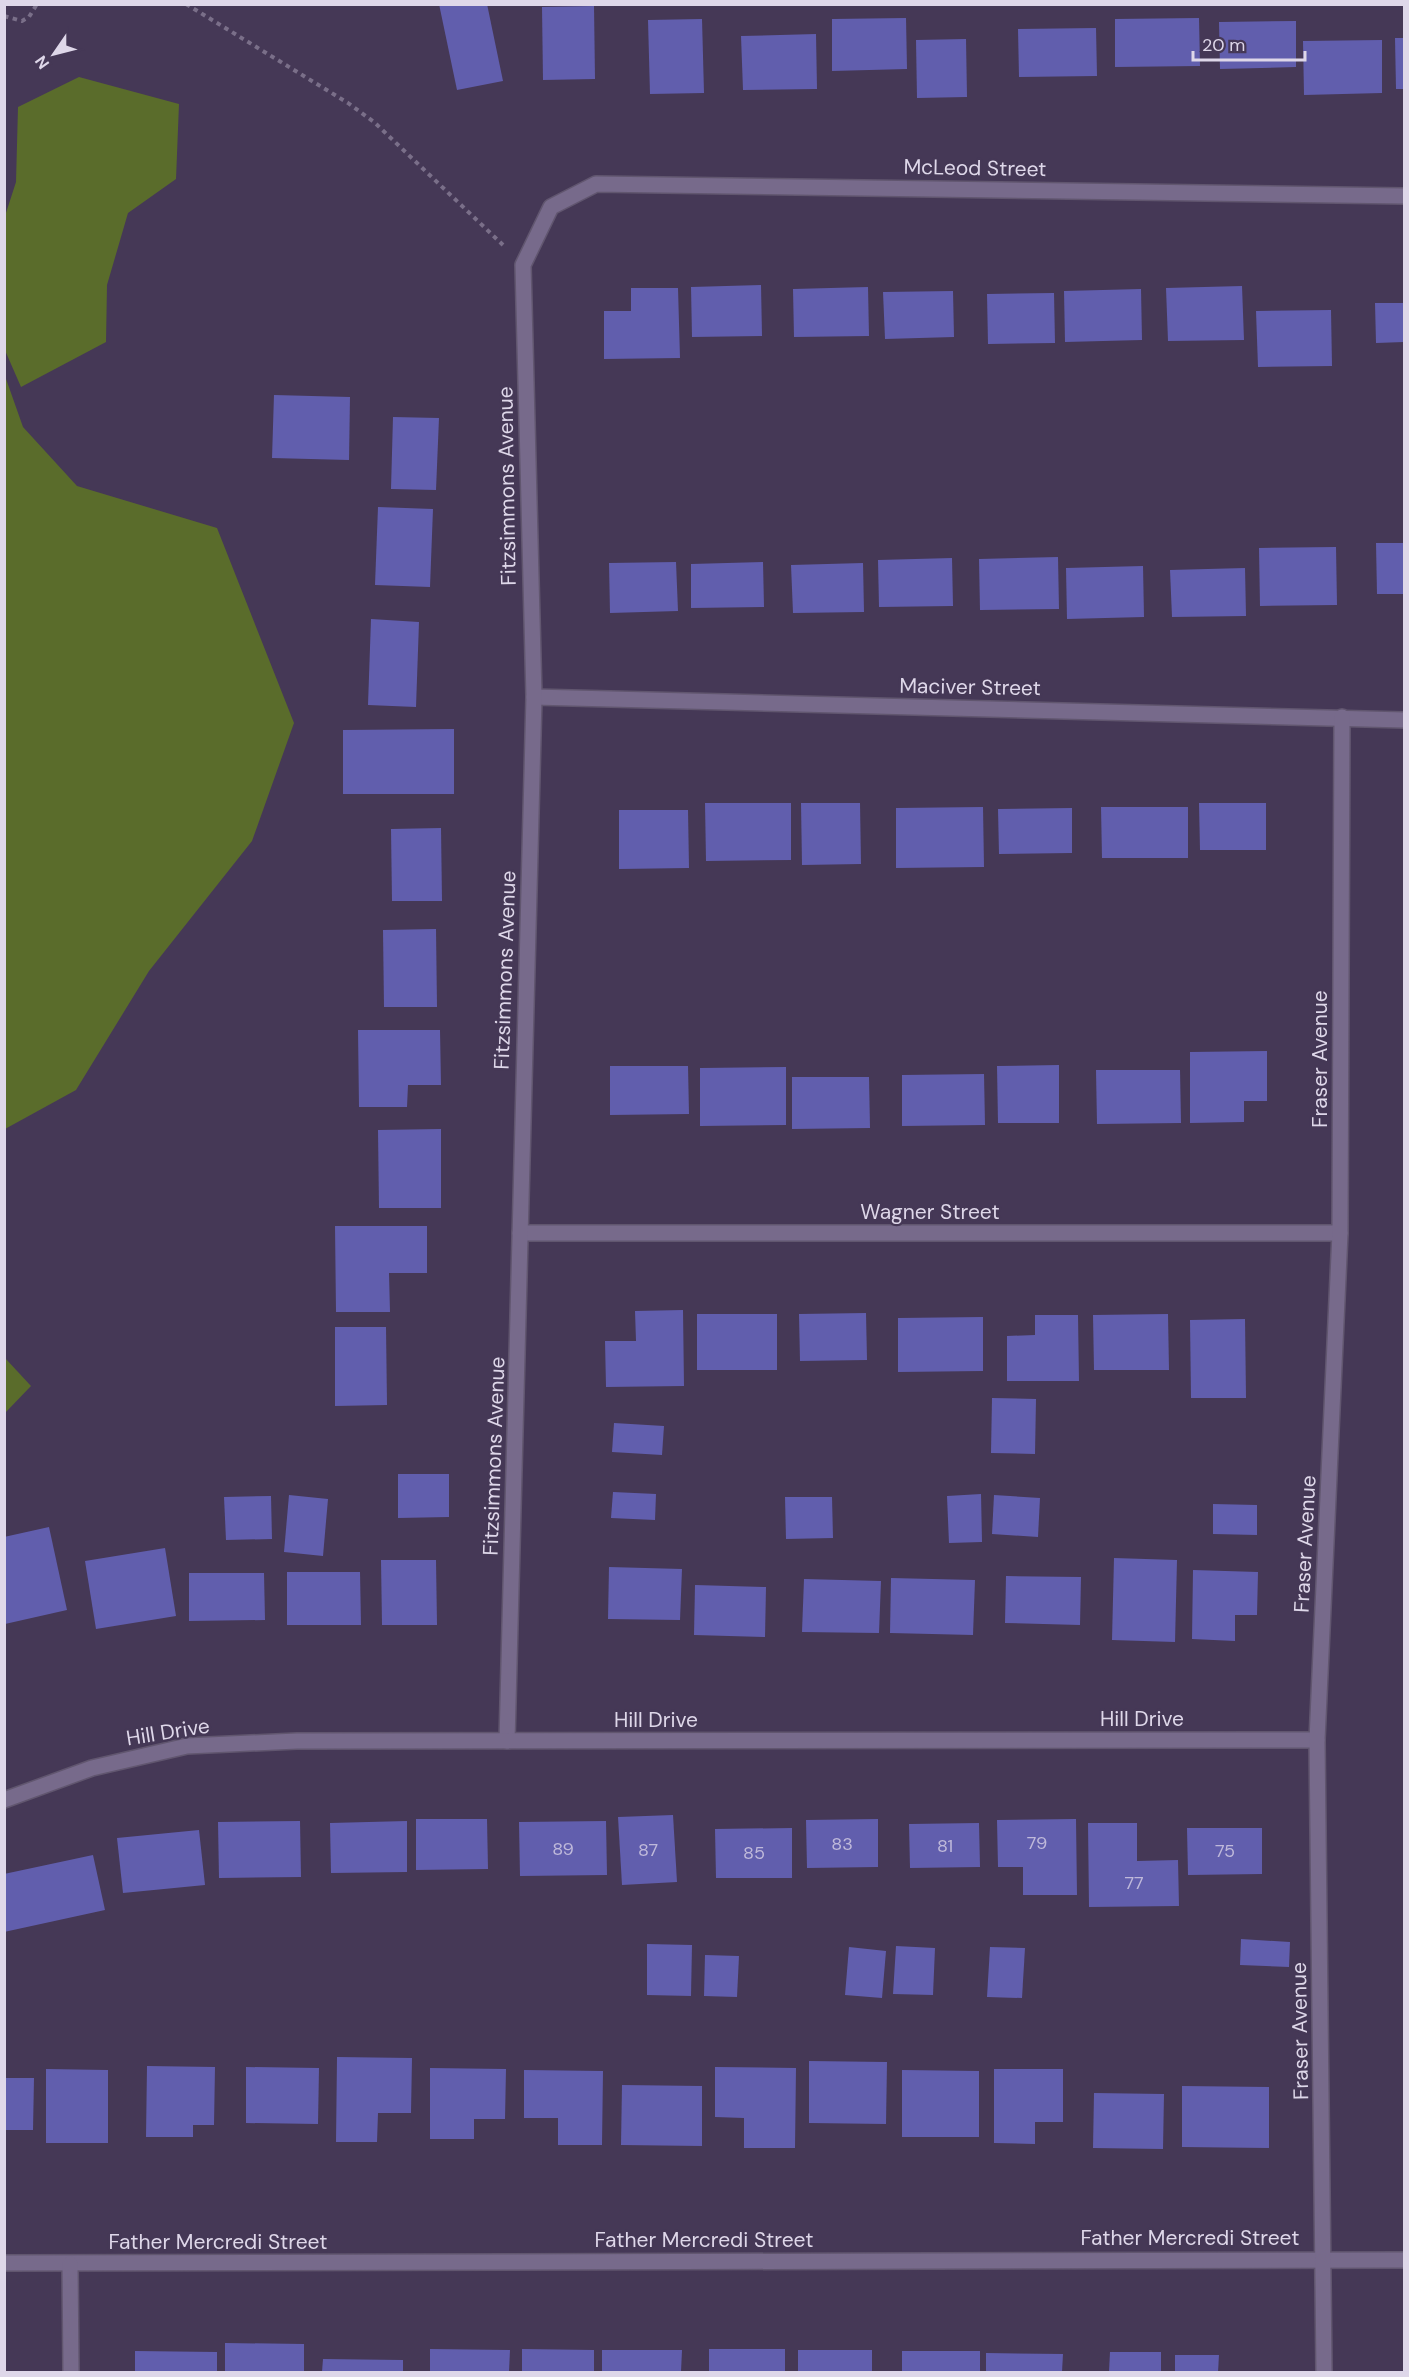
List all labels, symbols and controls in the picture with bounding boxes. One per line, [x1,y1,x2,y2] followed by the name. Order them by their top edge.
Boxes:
[24,24,84,84] north arrow
[1193,24,1306,62] scale bar
[1202,33,1245,57] text: 20 m
[30,52,54,73] text: N
[903,153,1047,183] street label: McLeod Street
[491,386,523,586] street label: Fitzsimmons Avenue
[899,672,1041,702] street label: Maciver Street
[488,870,522,1070] street label: Fitzsimmons Avenue
[1306,990,1334,1128] street label: Fraser Avenue
[860,1198,1000,1226] street label: Wagner Street
[477,1356,511,1556] street label: Fitzsimmons Avenue
[1287,1474,1323,1613] street label: Fraser Avenue
[1100,1705,1184,1733] street label: Hill Drive
[614,1706,698,1734] street label: Hill Drive
[124,1712,212,1752] street label: Hill Drive
[1027,1831,1047,1855] house number: 79
[831,1832,853,1856] house number: 83
[937,1834,953,1858] house number: 81
[552,1837,574,1861] house number: 89
[638,1838,658,1862] house number: 87
[1215,1839,1235,1863] house number: 75
[743,1841,765,1865] house number: 85
[1124,1871,1144,1895] house number: 77
[1285,1962,1315,2100] street label: Fraser Avenue
[1081,2224,1299,2252] street label: Father Mercredi Street
[595,2226,813,2254] street label: Father Mercredi Street
[109,2228,327,2256] street label: Father Mercredi Street

